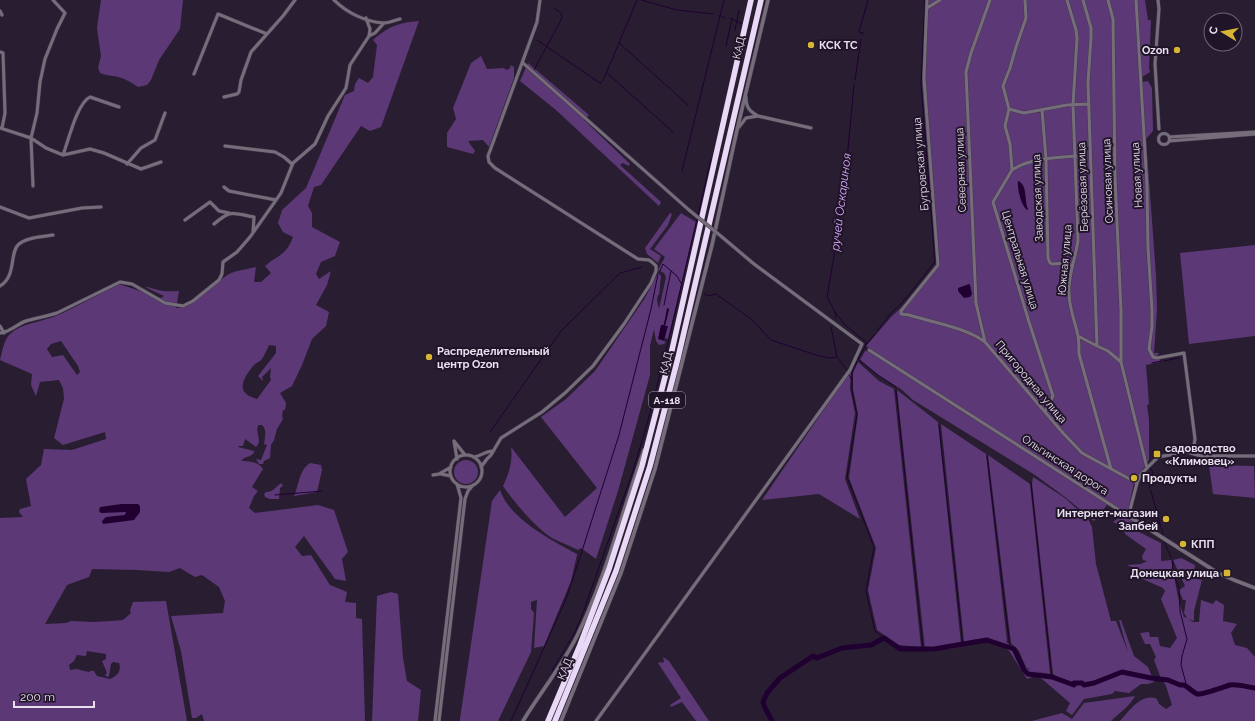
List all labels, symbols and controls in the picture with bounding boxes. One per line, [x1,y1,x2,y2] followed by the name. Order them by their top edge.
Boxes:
[1203,12,1243,52] north arrow
[1207,25,1221,35] text: С
[730,36,748,60] street label: КАД
[819,39,858,52] place label: КСК ТС
[806,40,816,50] marker: КСК ТС
[1142,44,1169,57] place label: Ozon
[1172,45,1182,55] marker: Ozon
[910,117,932,211] street label: Бугровская улица
[953,127,969,213] street label: Северная улица
[1100,138,1116,224] street label: Осиновая улица
[1075,142,1091,232] street label: Берёзовая улица
[1129,142,1145,208] street label: Новая улица
[828,152,854,253] water label: ручей Оскариноя
[1030,154,1046,242] street label: Заводская улица
[999,209,1041,311] street label: Центральная улица
[1055,224,1075,296] street label: Южная улица
[993,338,1069,426] street label: Пригородная улица
[437,345,550,371] place label: Распределительный центр Ozon
[657,350,675,376] street label: КАД
[424,352,434,362] marker: Распределительный центр Ozon
[649,392,685,408] road number: А-118
[1019,432,1111,498] street label: Ольгинская дорога
[1165,442,1236,468] place label: садоводство «Климовец»
[1152,449,1162,459] marker: садоводство «Климовец»
[1142,472,1197,485] place label: Продукты
[1129,473,1139,483] marker: Продукты
[1057,507,1158,533] place label: Интернет-магазин Запбей
[1161,514,1171,524] marker: Интернет-магазин Запбей
[1191,538,1215,551] place label: КПП
[1178,539,1188,549] marker: КПП
[1130,567,1219,580] place label: Донецкая улица
[1222,568,1232,578] marker: Донецкая улица
[555,656,575,682] street label: КАД
[14,683,94,709] scale bar
[20,690,55,704] text: 200 m

